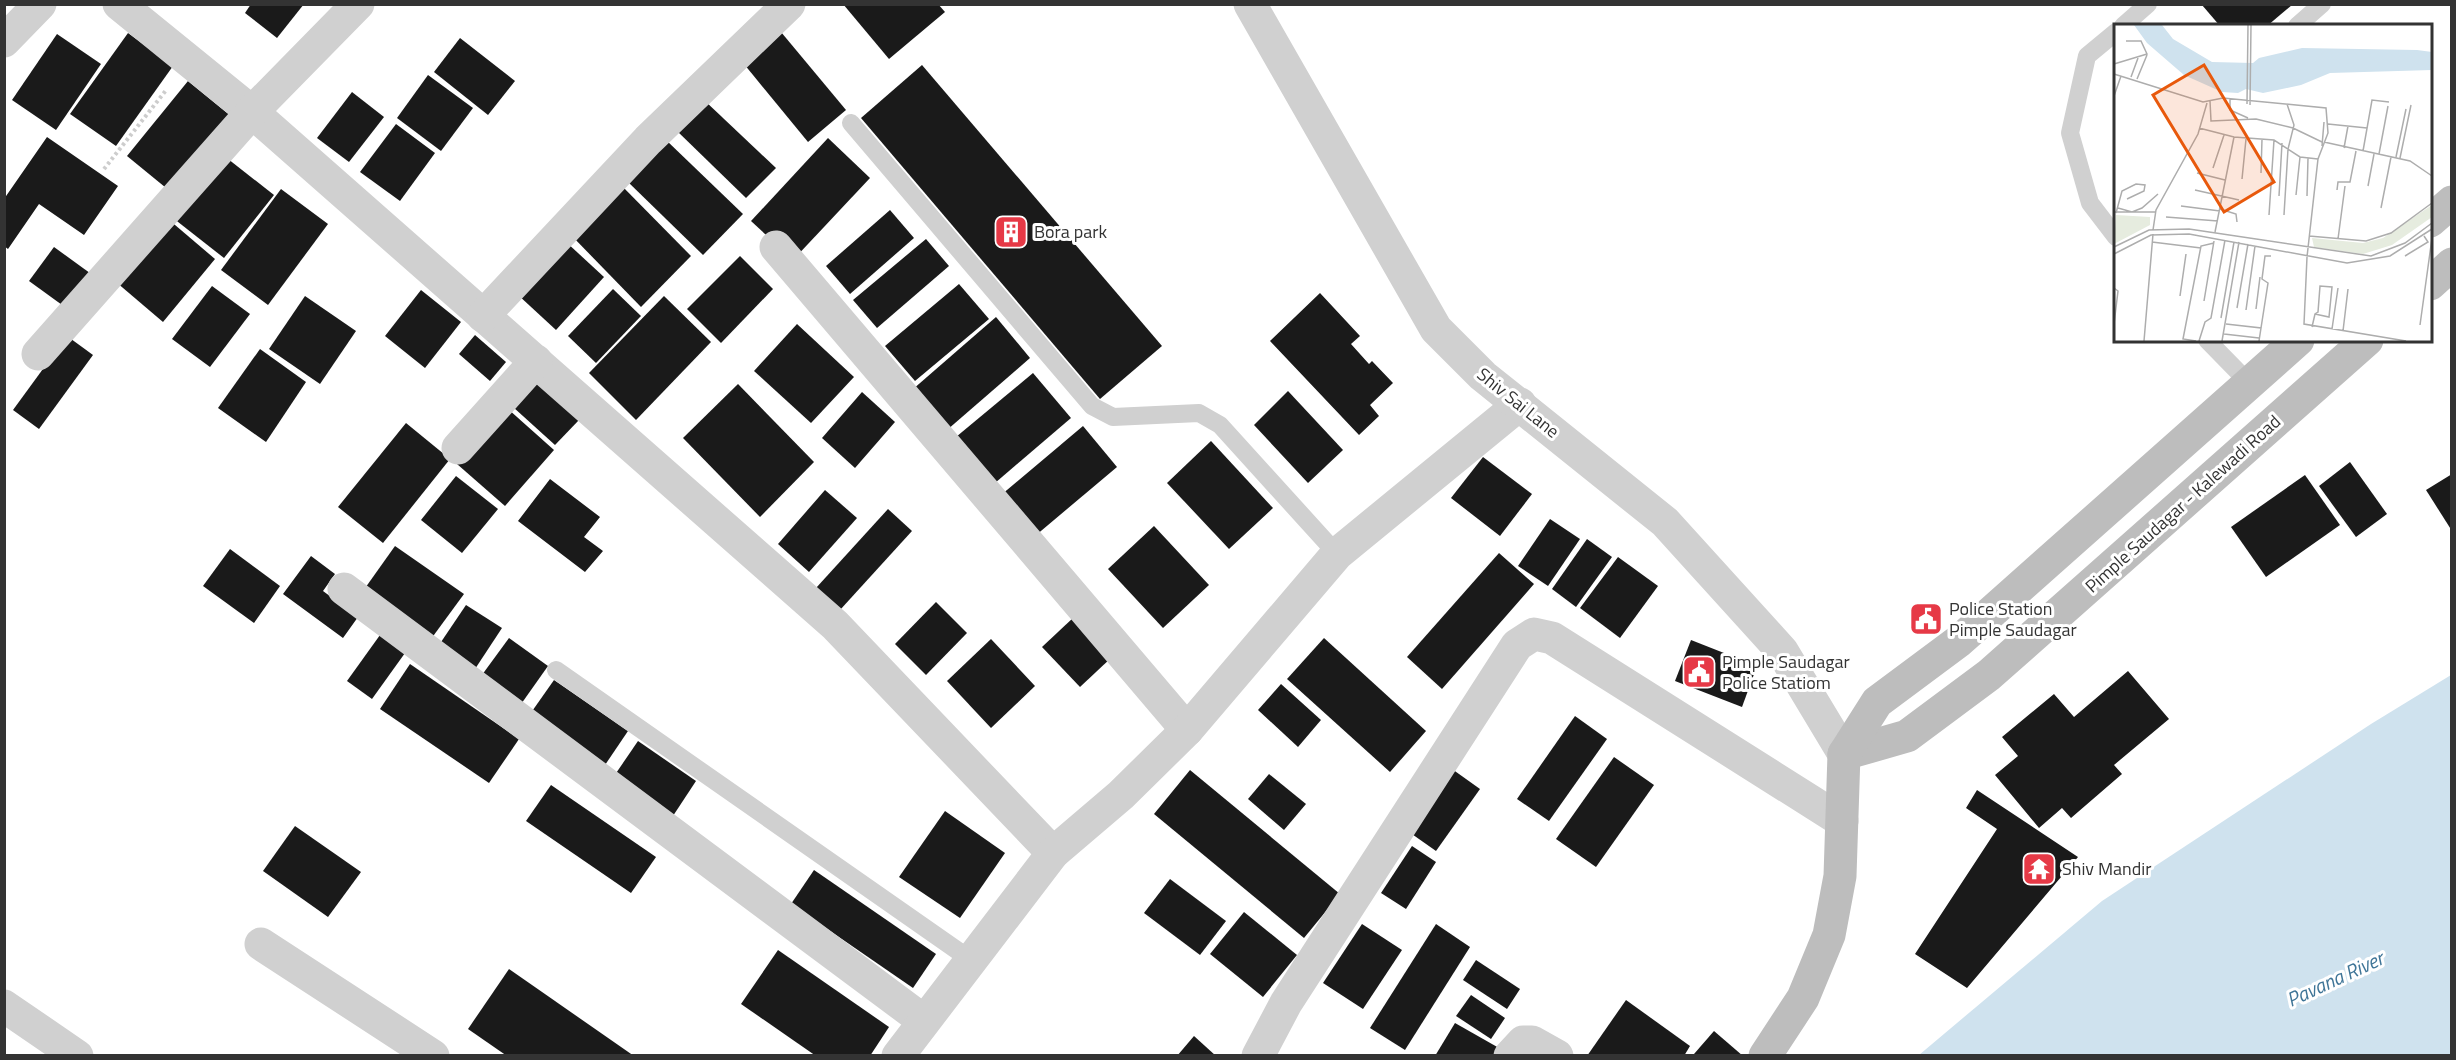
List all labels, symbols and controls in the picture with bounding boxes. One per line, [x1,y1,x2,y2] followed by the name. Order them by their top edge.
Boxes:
[2114,24,2432,342] inset map
[993,214,1029,250] building icon: Bora park
[1034,218,1108,245] place label: Bora park
[1471,361,1565,444] street label: Shiv Sai Lane
[2079,408,2286,599] street label: Pimple Saudagar - Kalewadi Road
[1949,595,2077,643] place label: Police Station Pimple Saudagar
[1908,601,1944,637] public building icon: Police Station Pimple Saudagar
[1722,648,1850,696] place label: Pimple Saudagar Police Statiom
[1681,654,1717,690] public building icon: Pimple Saudagar Police Statiom
[2021,851,2057,887] temple icon: Shiv Mandir
[2062,855,2151,882] place label: Shiv Mandir
[2281,941,2391,1015] water label: Pavana River

